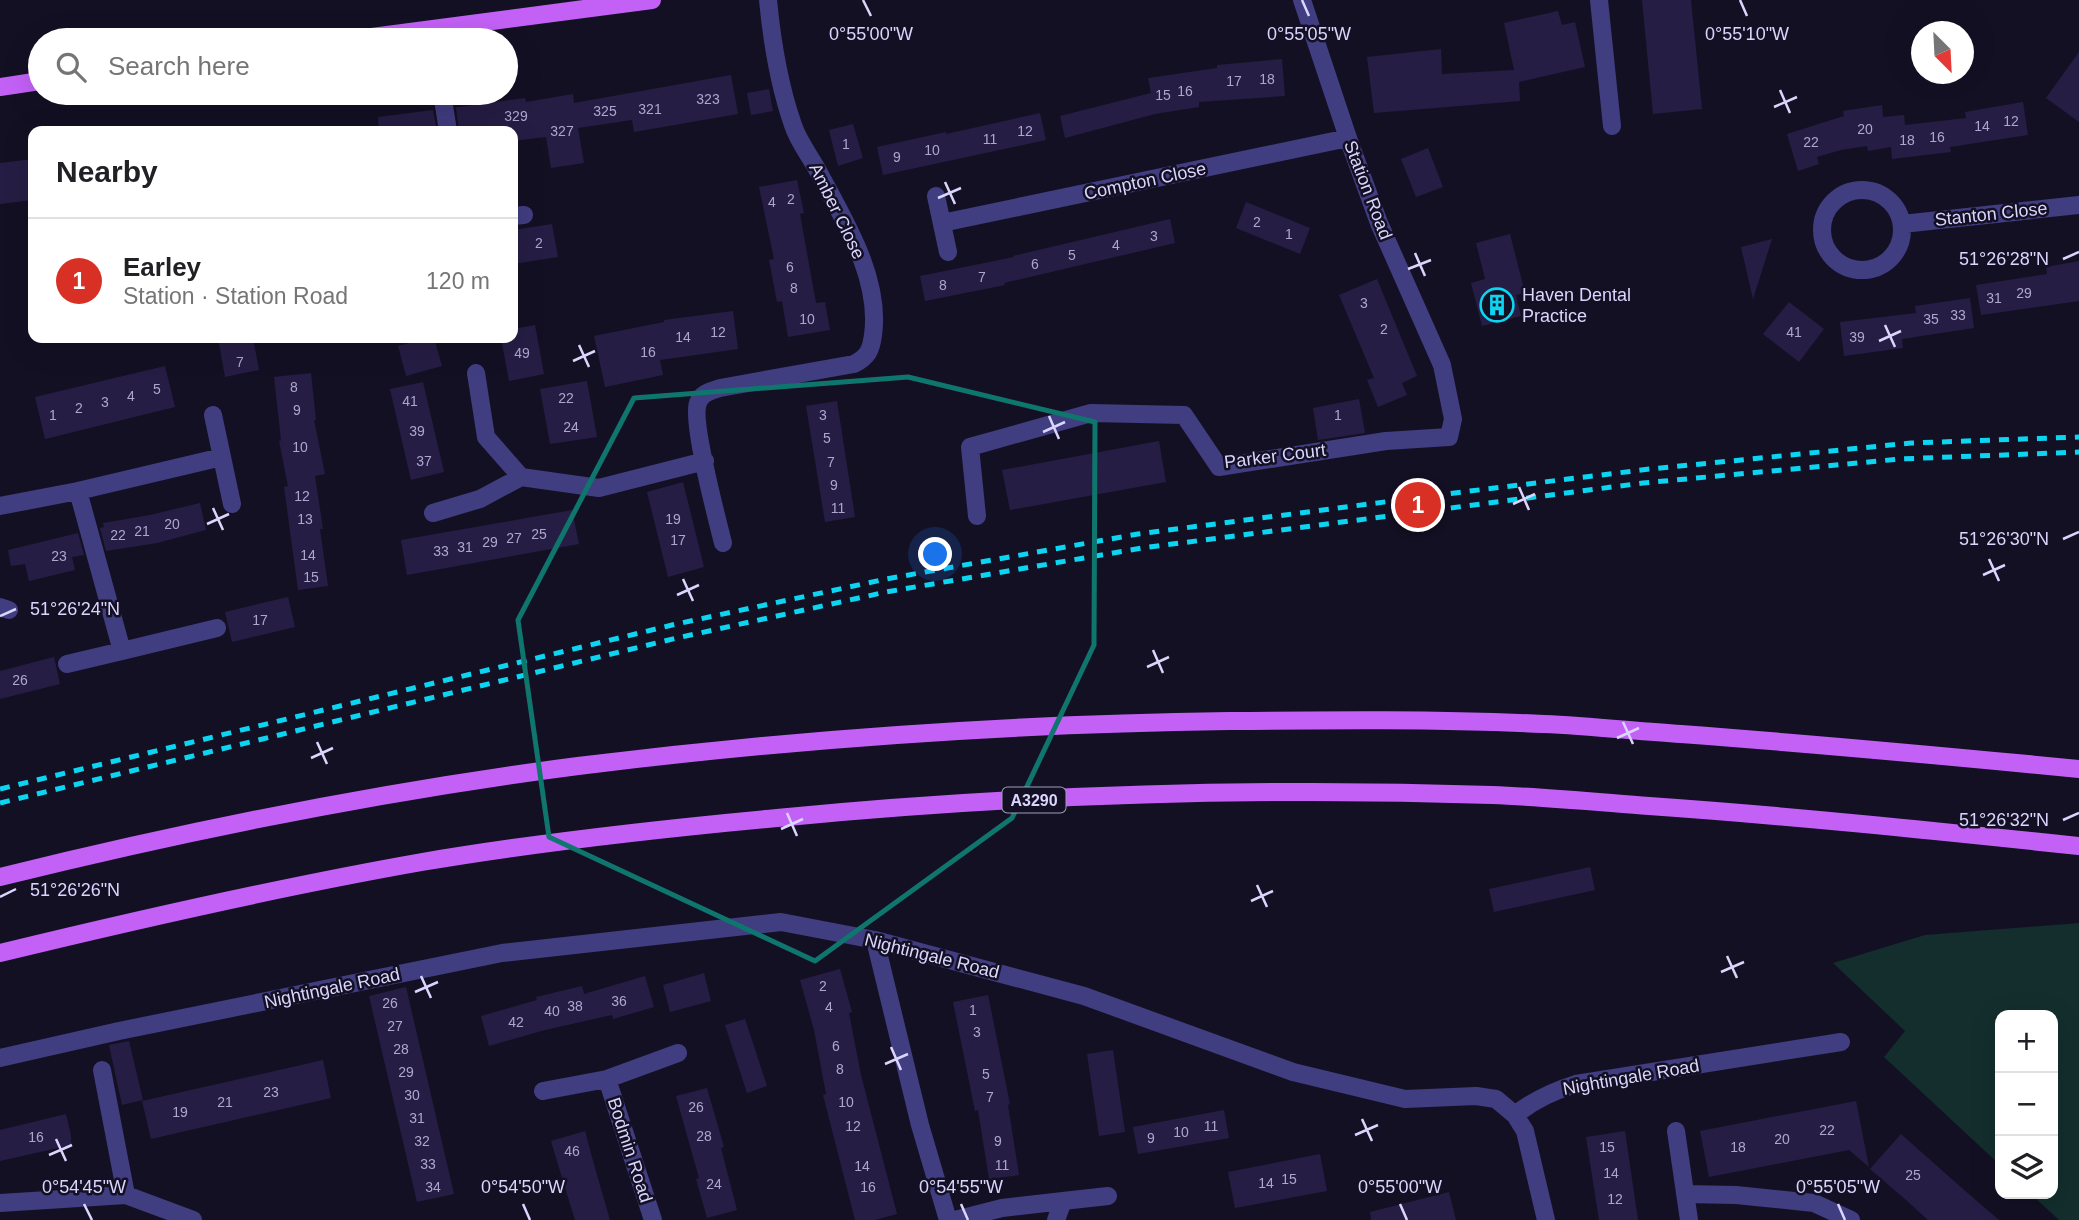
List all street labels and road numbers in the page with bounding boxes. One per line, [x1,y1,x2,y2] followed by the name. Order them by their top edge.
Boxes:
[1340,138,1396,242] street label: Station Road
[1082,158,1208,204] street label: Compton Close
[805,160,869,262] street label: Amber Close
[1934,198,2048,230] street label: Stanton Close
[1223,440,1327,472] street label: Parker Court
[1002,788,1066,813] road number: A3290
[863,930,1001,982] street label: Nightingale Road
[262,964,402,1012] street label: Nightingale Road
[1561,1055,1701,1099] street label: Nightingale Road
[604,1095,656,1205] street label: Bodmin Road

